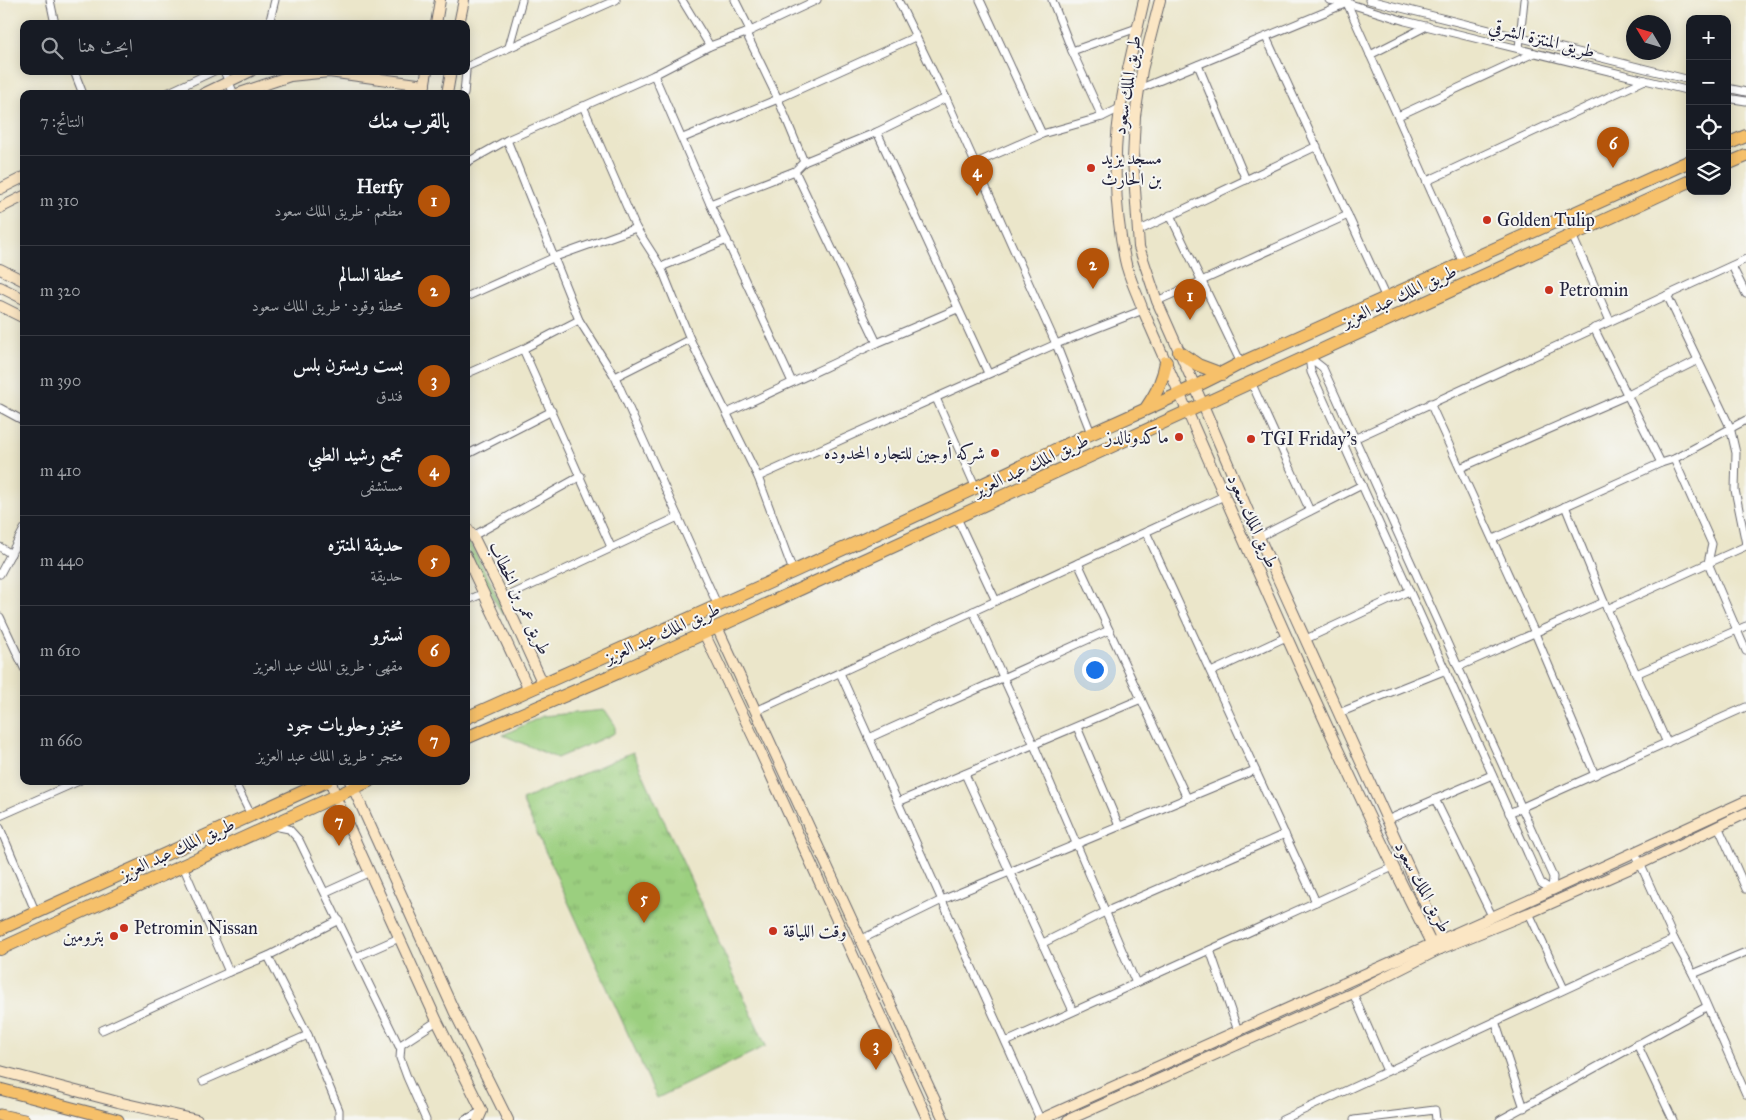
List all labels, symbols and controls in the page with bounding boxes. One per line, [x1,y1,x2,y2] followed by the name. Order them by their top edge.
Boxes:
[1486,15,1597,67] street label: طريق المنتزة الشرقي
[1626,15,1671,60] north arrow
[1686,15,1731,195] map controls
[1686,15,1731,60] button: +
[20,20,470,75] search box
[38,34,66,62] icon: search
[78,34,133,57] text: ابحث هنا
[1108,34,1147,136] street label: طريق الملك سعود
[1686,60,1731,105] button: −
[1686,105,1731,150] button: locate
[368,108,450,134] text: بالقرب منك
[40,112,84,131] text: النتائج: 7
[1597,127,1629,168] pin: 6
[1101,147,1162,190] place label: مسجد يزيد بن الحارث
[1686,150,1731,195] button: layers
[961,155,993,196] pin: 4
[1085,162,1097,174] marker: مسجد يزيد بن الحارث
[356,175,403,198] text: Herfy
[40,191,79,210] text: 310 m
[431,191,437,210] text: 1
[274,201,403,220] text: مطعم · طريق الملك سعود
[1497,209,1595,231] place label: Golden Tulip
[1481,214,1493,226] marker: Golden Tulip
[1077,248,1109,289] pin: 2
[1336,260,1460,334] street label: طريق الملك عبد العزيز
[339,263,403,286] text: محطة السالم
[1174,279,1206,320] pin: 1
[1559,279,1629,301] place label: Petromin
[40,281,81,300] text: 320 m
[430,281,438,300] text: 2
[1543,284,1555,296] marker: Petromin
[252,296,403,315] text: محطة وقود · طريق الملك سعود
[293,353,403,376] text: بست ويسترن بلس
[40,371,81,390] text: 390 m
[431,371,437,390] text: 3
[376,386,403,405] text: فندق
[1103,426,1169,448] place label: ماكدونالدز
[1261,428,1357,450] place label: TGI Friday's
[968,429,1092,503] street label: طريق الملك عبد العزيز
[1173,431,1185,443] marker: ماكدونالدز
[1245,433,1257,445] marker: TGI Friday's
[824,440,985,465] place label: شركه أوجين للتجاره المحدوده
[308,443,403,466] text: مجمع رشيد الطبي
[989,447,1001,459] marker: شركه أوجين للتجاره المحدوده
[40,461,81,480] text: 410 m
[430,461,438,480] text: 4
[1222,471,1283,572] street label: طريق الملك سعود
[360,476,403,495] text: مستشفى
[328,533,403,556] text: حديقة المنتزه
[483,538,556,659] street label: طريق عمر بن الخطاب
[40,551,84,570] text: 440 m
[430,551,438,570] text: 5
[371,566,403,585] text: حديقة
[599,598,724,670] street label: طريق الملك عبد العزيز
[371,623,403,646] text: نسترو
[40,641,81,660] text: 610 m
[430,641,438,660] text: 6
[254,656,403,675] text: مقهى · طريق الملك عبد العزيز
[1082,657,1108,683] your location
[286,713,403,736] text: مخبز وحلويات جود
[40,731,83,750] text: 660 m
[430,731,438,750] text: 7
[257,746,403,765] text: متجر · طريق الملك عبد العزيز
[323,805,355,846] pin: 7
[114,813,238,887] street label: طريق الملك عبد العزيز
[1389,838,1456,937] street label: طريق الملك سعود
[628,882,660,923] pin: 5
[134,917,258,939] place label: Petromin Nissan
[783,920,847,942] place label: وقت اللياقة
[118,922,130,934] marker: Petromin Nissan
[63,925,104,947] place label: بترومين
[767,925,779,937] marker: وقت اللياقة
[108,930,120,942] marker: بترومين
[860,1029,892,1070] pin: 3

